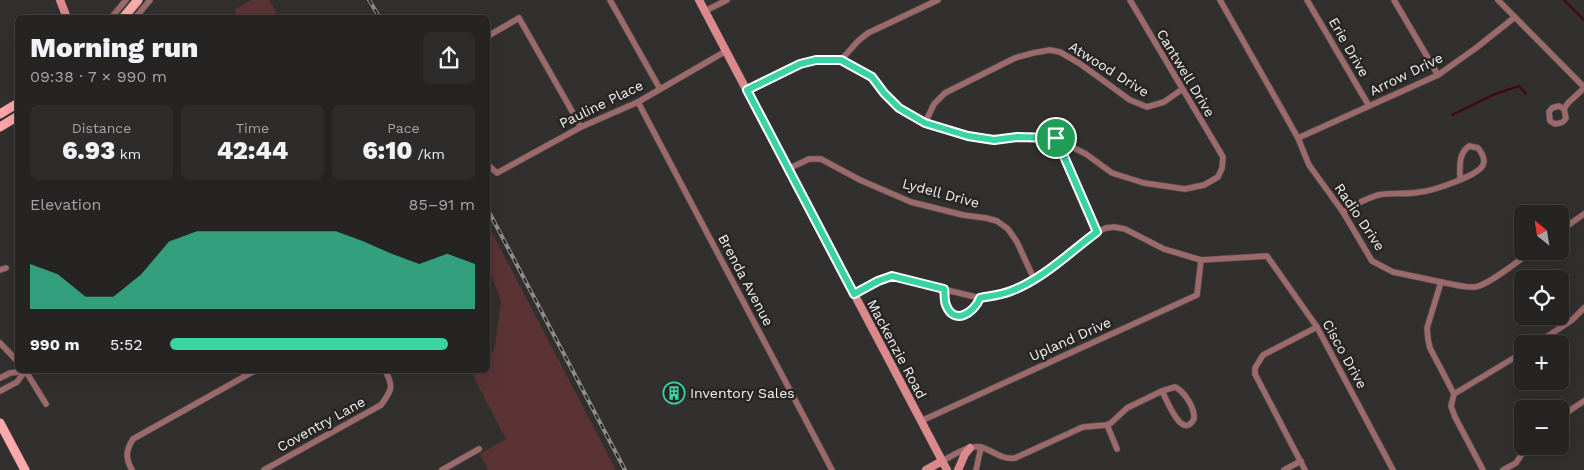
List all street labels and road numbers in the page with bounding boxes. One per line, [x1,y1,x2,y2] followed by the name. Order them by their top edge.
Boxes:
[1326,14,1372,80] street label: Erie Drive
[1154,26,1218,120] street label: Cantwell Drive
[1066,38,1152,100] street label: Atwood Drive
[1367,49,1445,99] street label: Arrow Drive
[556,77,646,131] street label: Pauline Place
[901,175,981,211] street label: Lydell Drive
[1332,180,1388,254] street label: Radio Drive
[715,231,777,329] street label: Brenda Avenue
[864,297,930,401] street label: Mackenzie Road
[1027,314,1113,364] street label: Upland Drive
[1319,317,1371,391] street label: Cisco Drive
[274,393,368,455] street label: Coventry Lane

